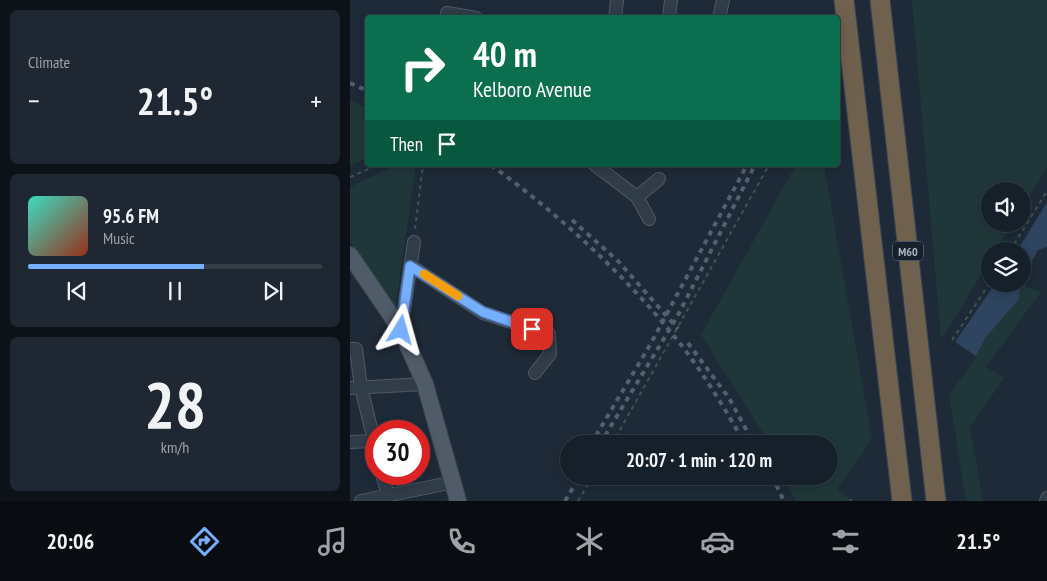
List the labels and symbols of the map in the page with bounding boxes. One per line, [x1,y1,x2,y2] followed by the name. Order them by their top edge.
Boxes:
[893,242,923,260] road number: M60
[374,303,426,355] position arrow
[511,308,553,350] pin
[365,420,430,485] speed limit sign: 30

